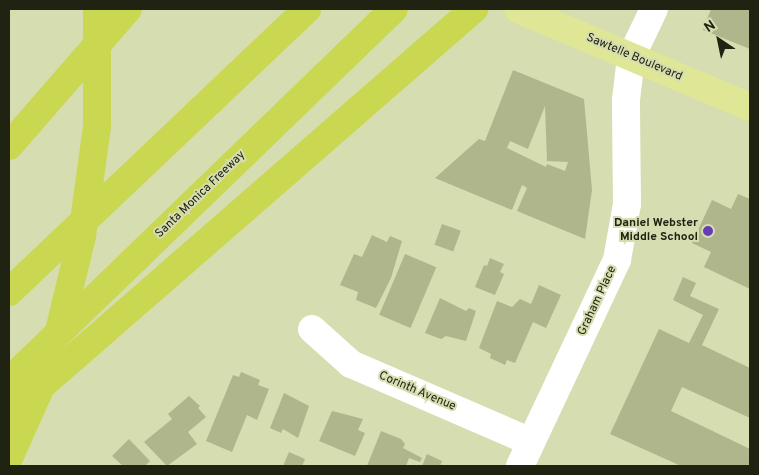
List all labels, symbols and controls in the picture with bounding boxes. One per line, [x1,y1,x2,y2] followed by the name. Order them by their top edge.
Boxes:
[694,15,744,65] north arrow
[701,17,719,37] text: N
[584,31,684,85] street label: Sawtelle Boulevard
[153,148,249,242] street label: Santa Monica Freeway
[614,217,698,245] place label: Daniel Webster Middle School
[702,225,714,237] marker: Daniel Webster Middle School
[576,264,620,338] street label: Graham Place
[376,369,458,415] street label: Corinth Avenue

